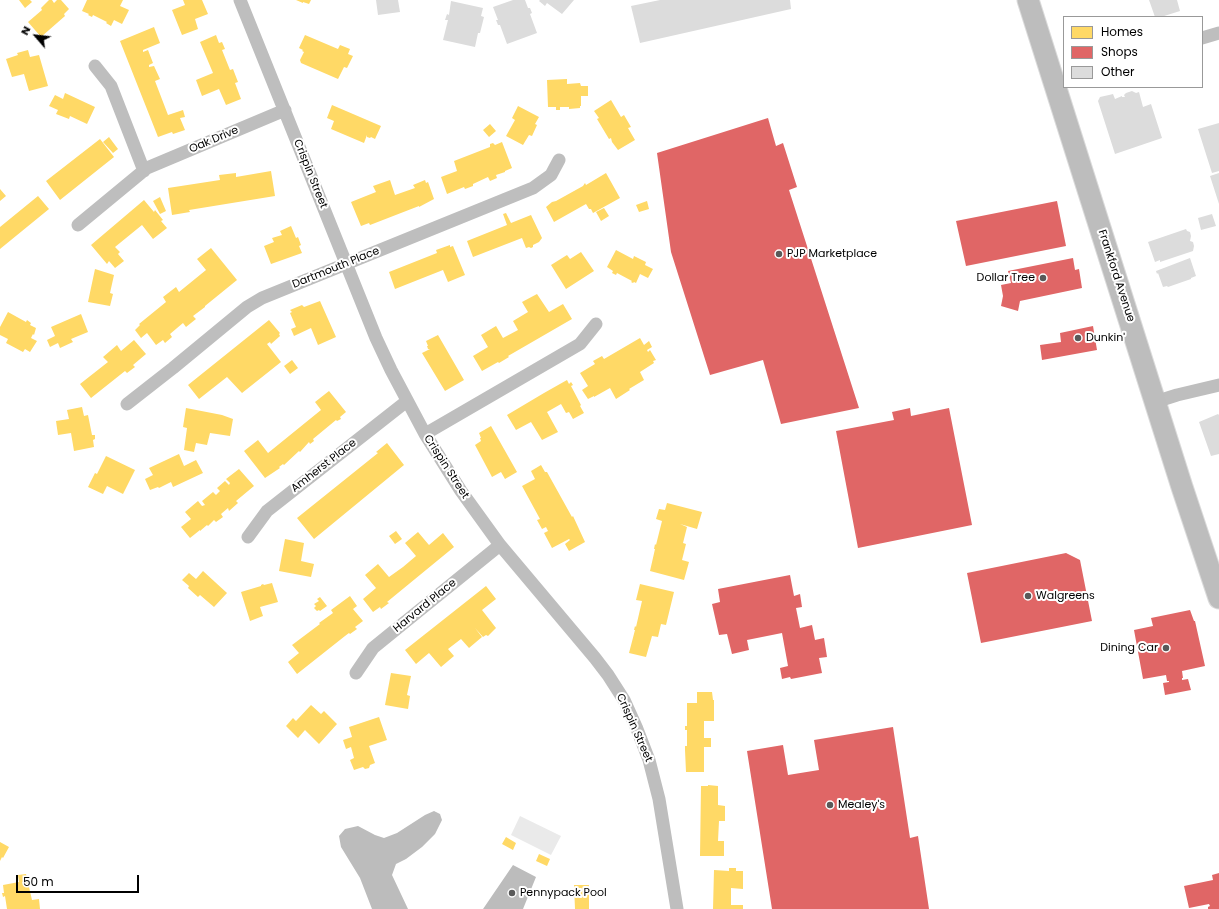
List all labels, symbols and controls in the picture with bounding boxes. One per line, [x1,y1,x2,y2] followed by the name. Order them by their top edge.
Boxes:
[16,16,56,56] north arrow
[1063,16,1203,88] legend
[16,23,34,38] text: N
[1101,23,1143,40] text: Homes
[1101,43,1138,60] text: Shops
[1101,63,1134,80] text: Other
[187,124,241,156] street label: Oak Drive
[290,138,330,210] street label: Crispin Street
[1095,228,1137,324] street label: Frankford Avenue
[291,245,381,291] street label: Dartmouth Place
[787,247,877,261] place label: PJP Marketplace
[774,249,784,259] marker: PJP Marketplace
[977,271,1035,285] place label: Dollar Tree
[1038,273,1048,283] marker: Dollar Tree
[1086,331,1125,345] place label: Dunkin'
[1073,333,1083,343] marker: Dunkin'
[420,433,472,501] street label: Crispin Street
[289,436,359,496] street label: Amherst Place
[391,577,459,635] street label: Harvard Place
[1036,589,1095,603] place label: Walgreens
[1023,591,1033,601] marker: Walgreens
[1100,641,1158,655] place label: Dining Car
[1161,643,1171,653] marker: Dining Car
[613,692,655,764] street label: Crispin Street
[838,798,885,812] place label: Mealey's
[825,800,835,810] marker: Mealey's
[18,867,141,893] scale bar
[23,873,54,890] text: 50 m
[520,886,607,900] place label: Pennypack Pool
[507,888,517,898] marker: Pennypack Pool

